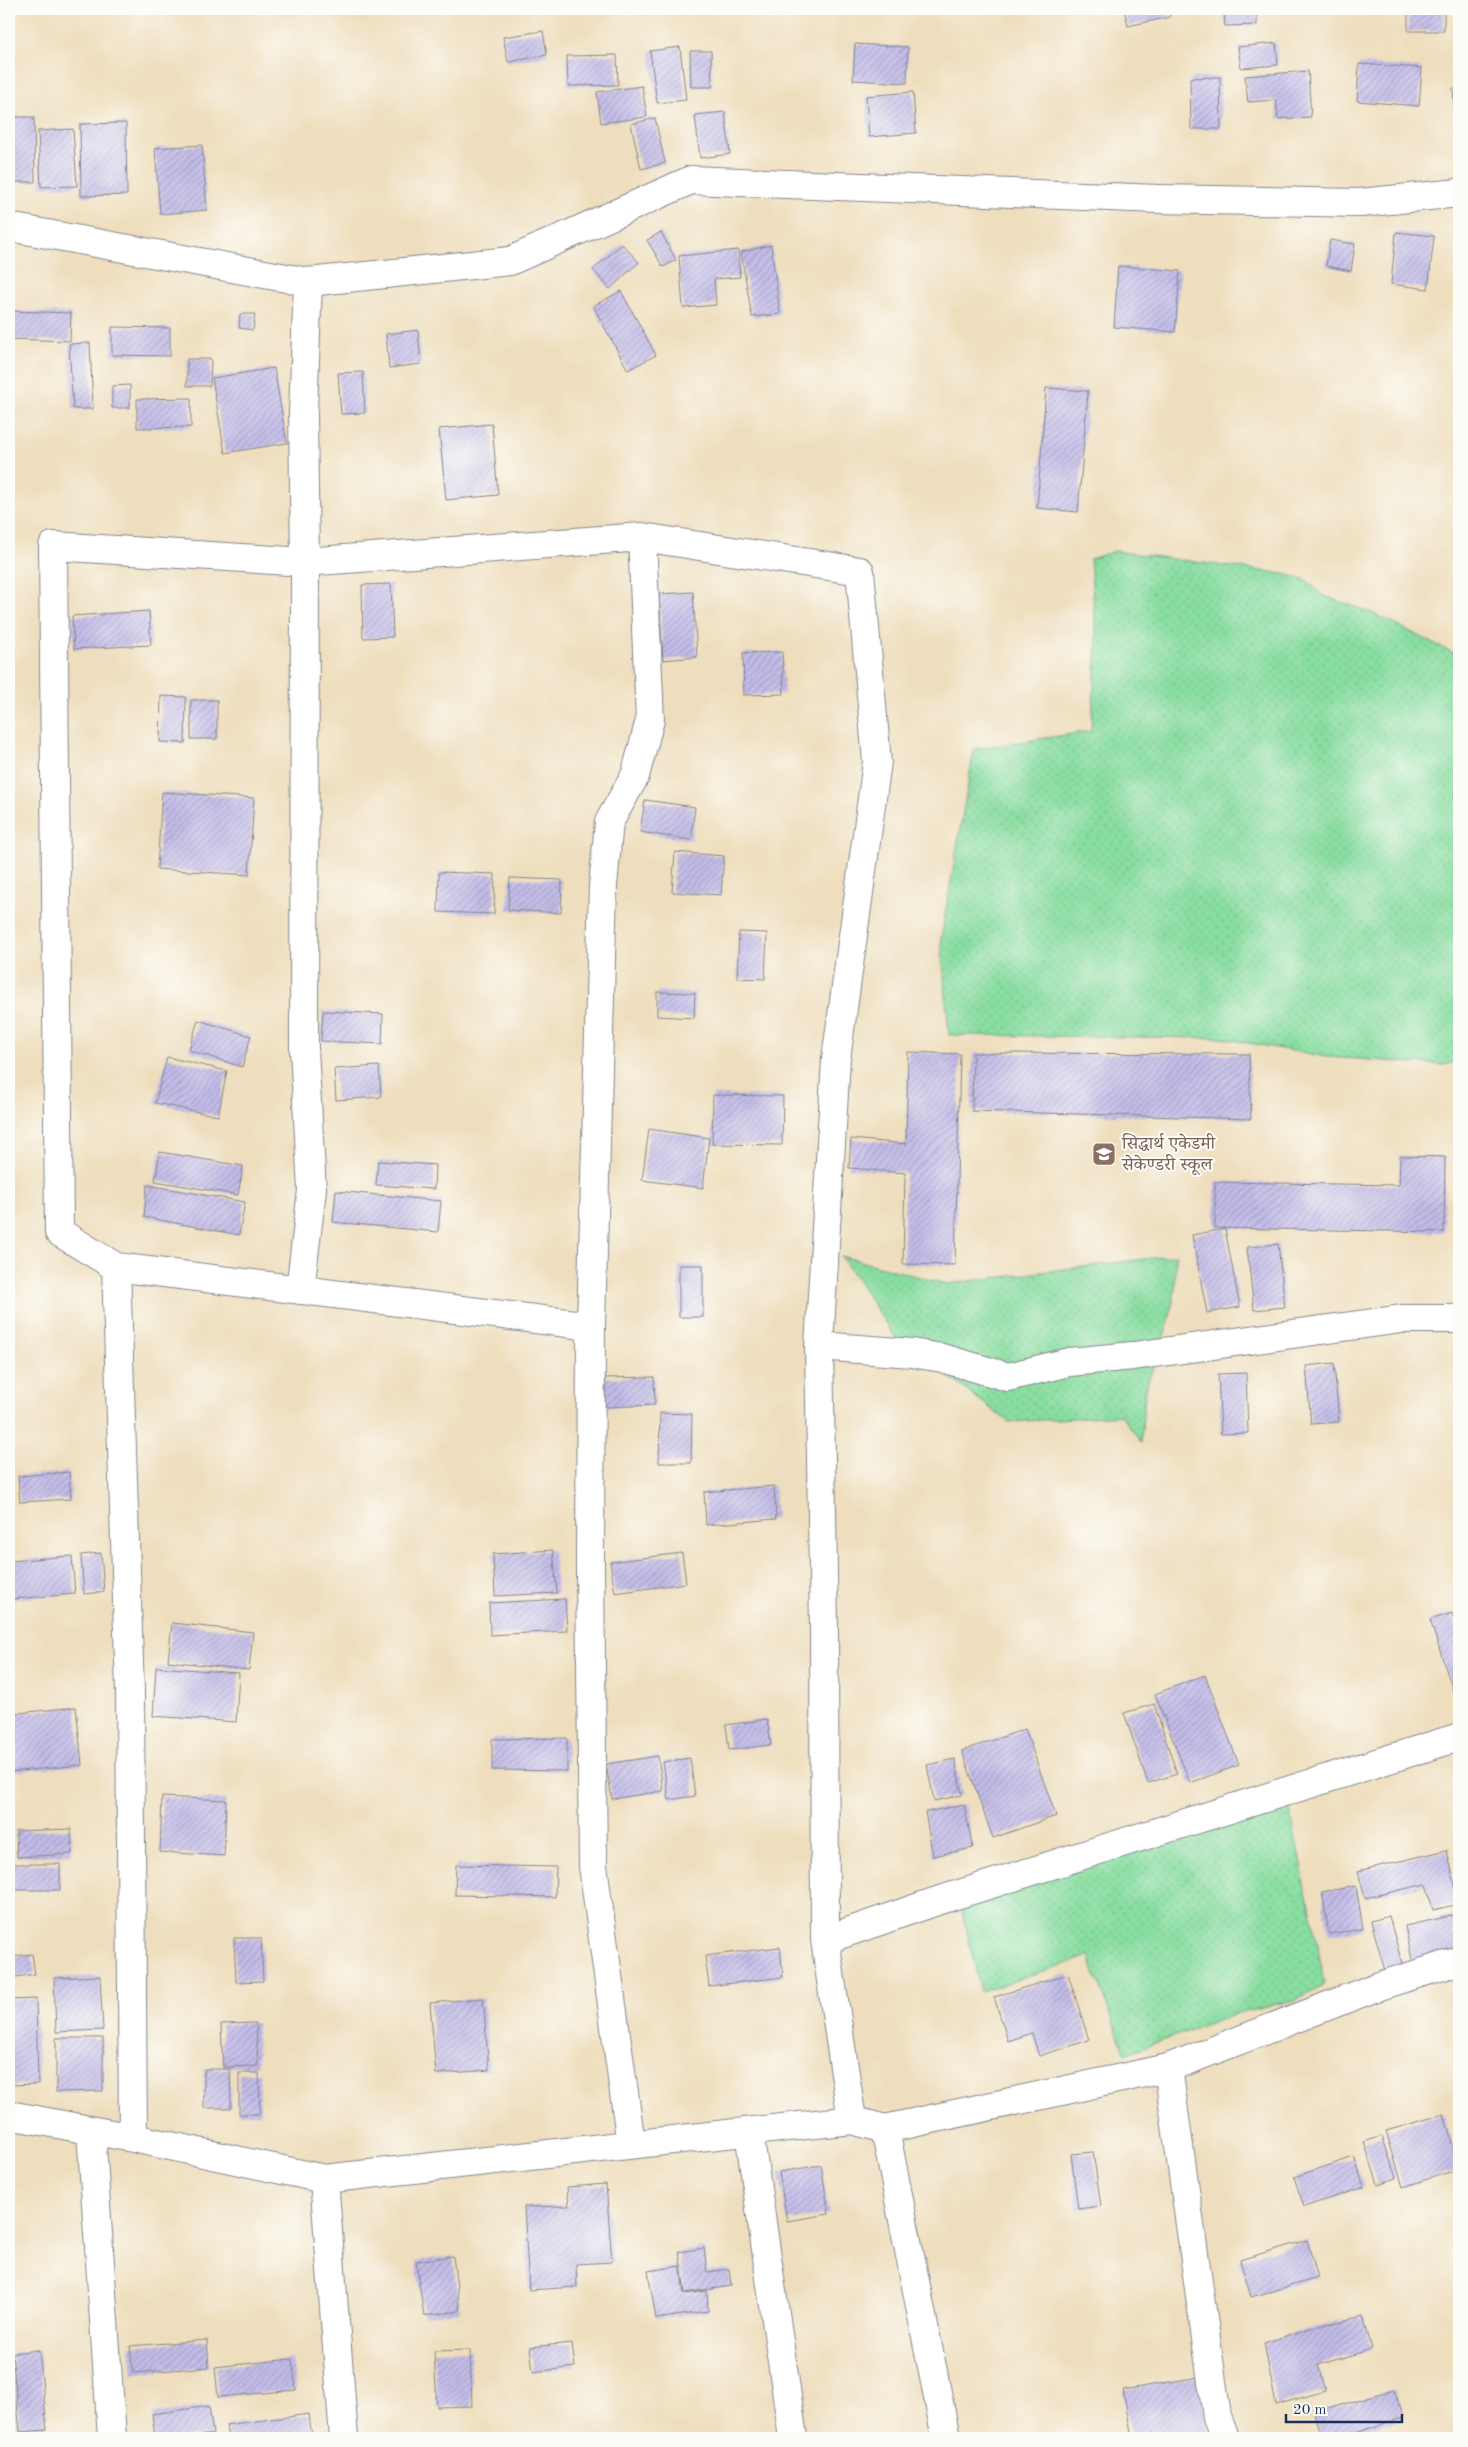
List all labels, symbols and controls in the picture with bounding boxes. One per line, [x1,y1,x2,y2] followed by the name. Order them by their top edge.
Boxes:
[1121,1133,1216,1176] place label: सिद्धार्थ एकेडमी सेकेण्डरी स्कूल
[1091,1141,1117,1167] school or university icon: सिद्धार्थ एकेडमी सेकेण्डरी स्कूल
[1286,2392,1402,2424] scale bar
[1293,2403,1327,2418] text: 20 m

